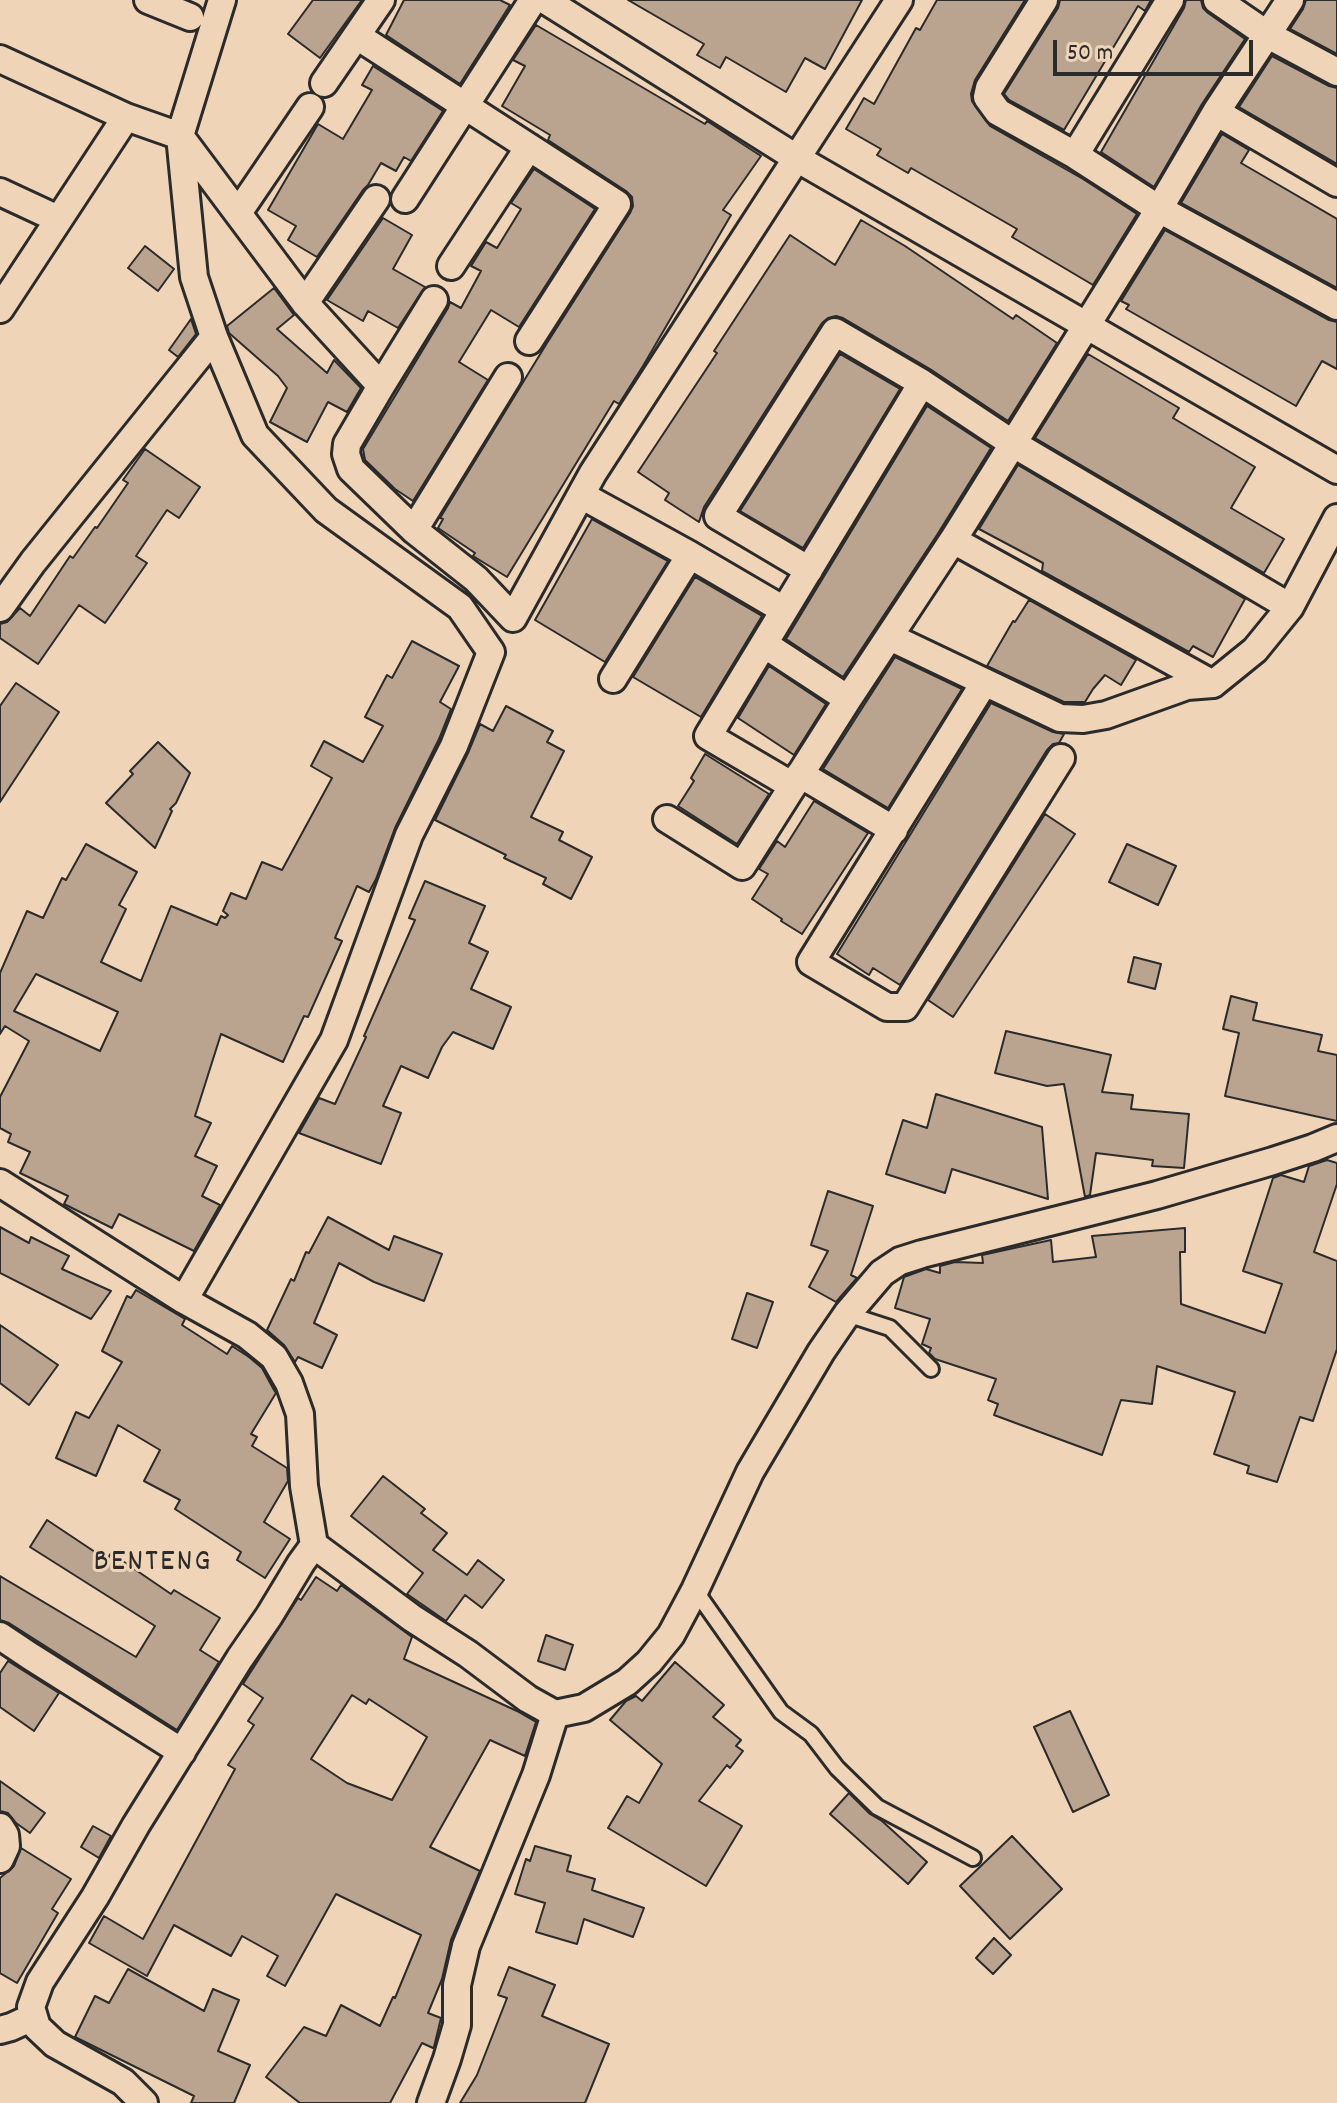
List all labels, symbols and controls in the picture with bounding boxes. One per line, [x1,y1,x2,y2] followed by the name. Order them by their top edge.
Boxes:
[1057,24,1257,74] scale bar
[1067,37,1113,71] text: 50 m
[94,1546,212,1584] district label: BENTENG

